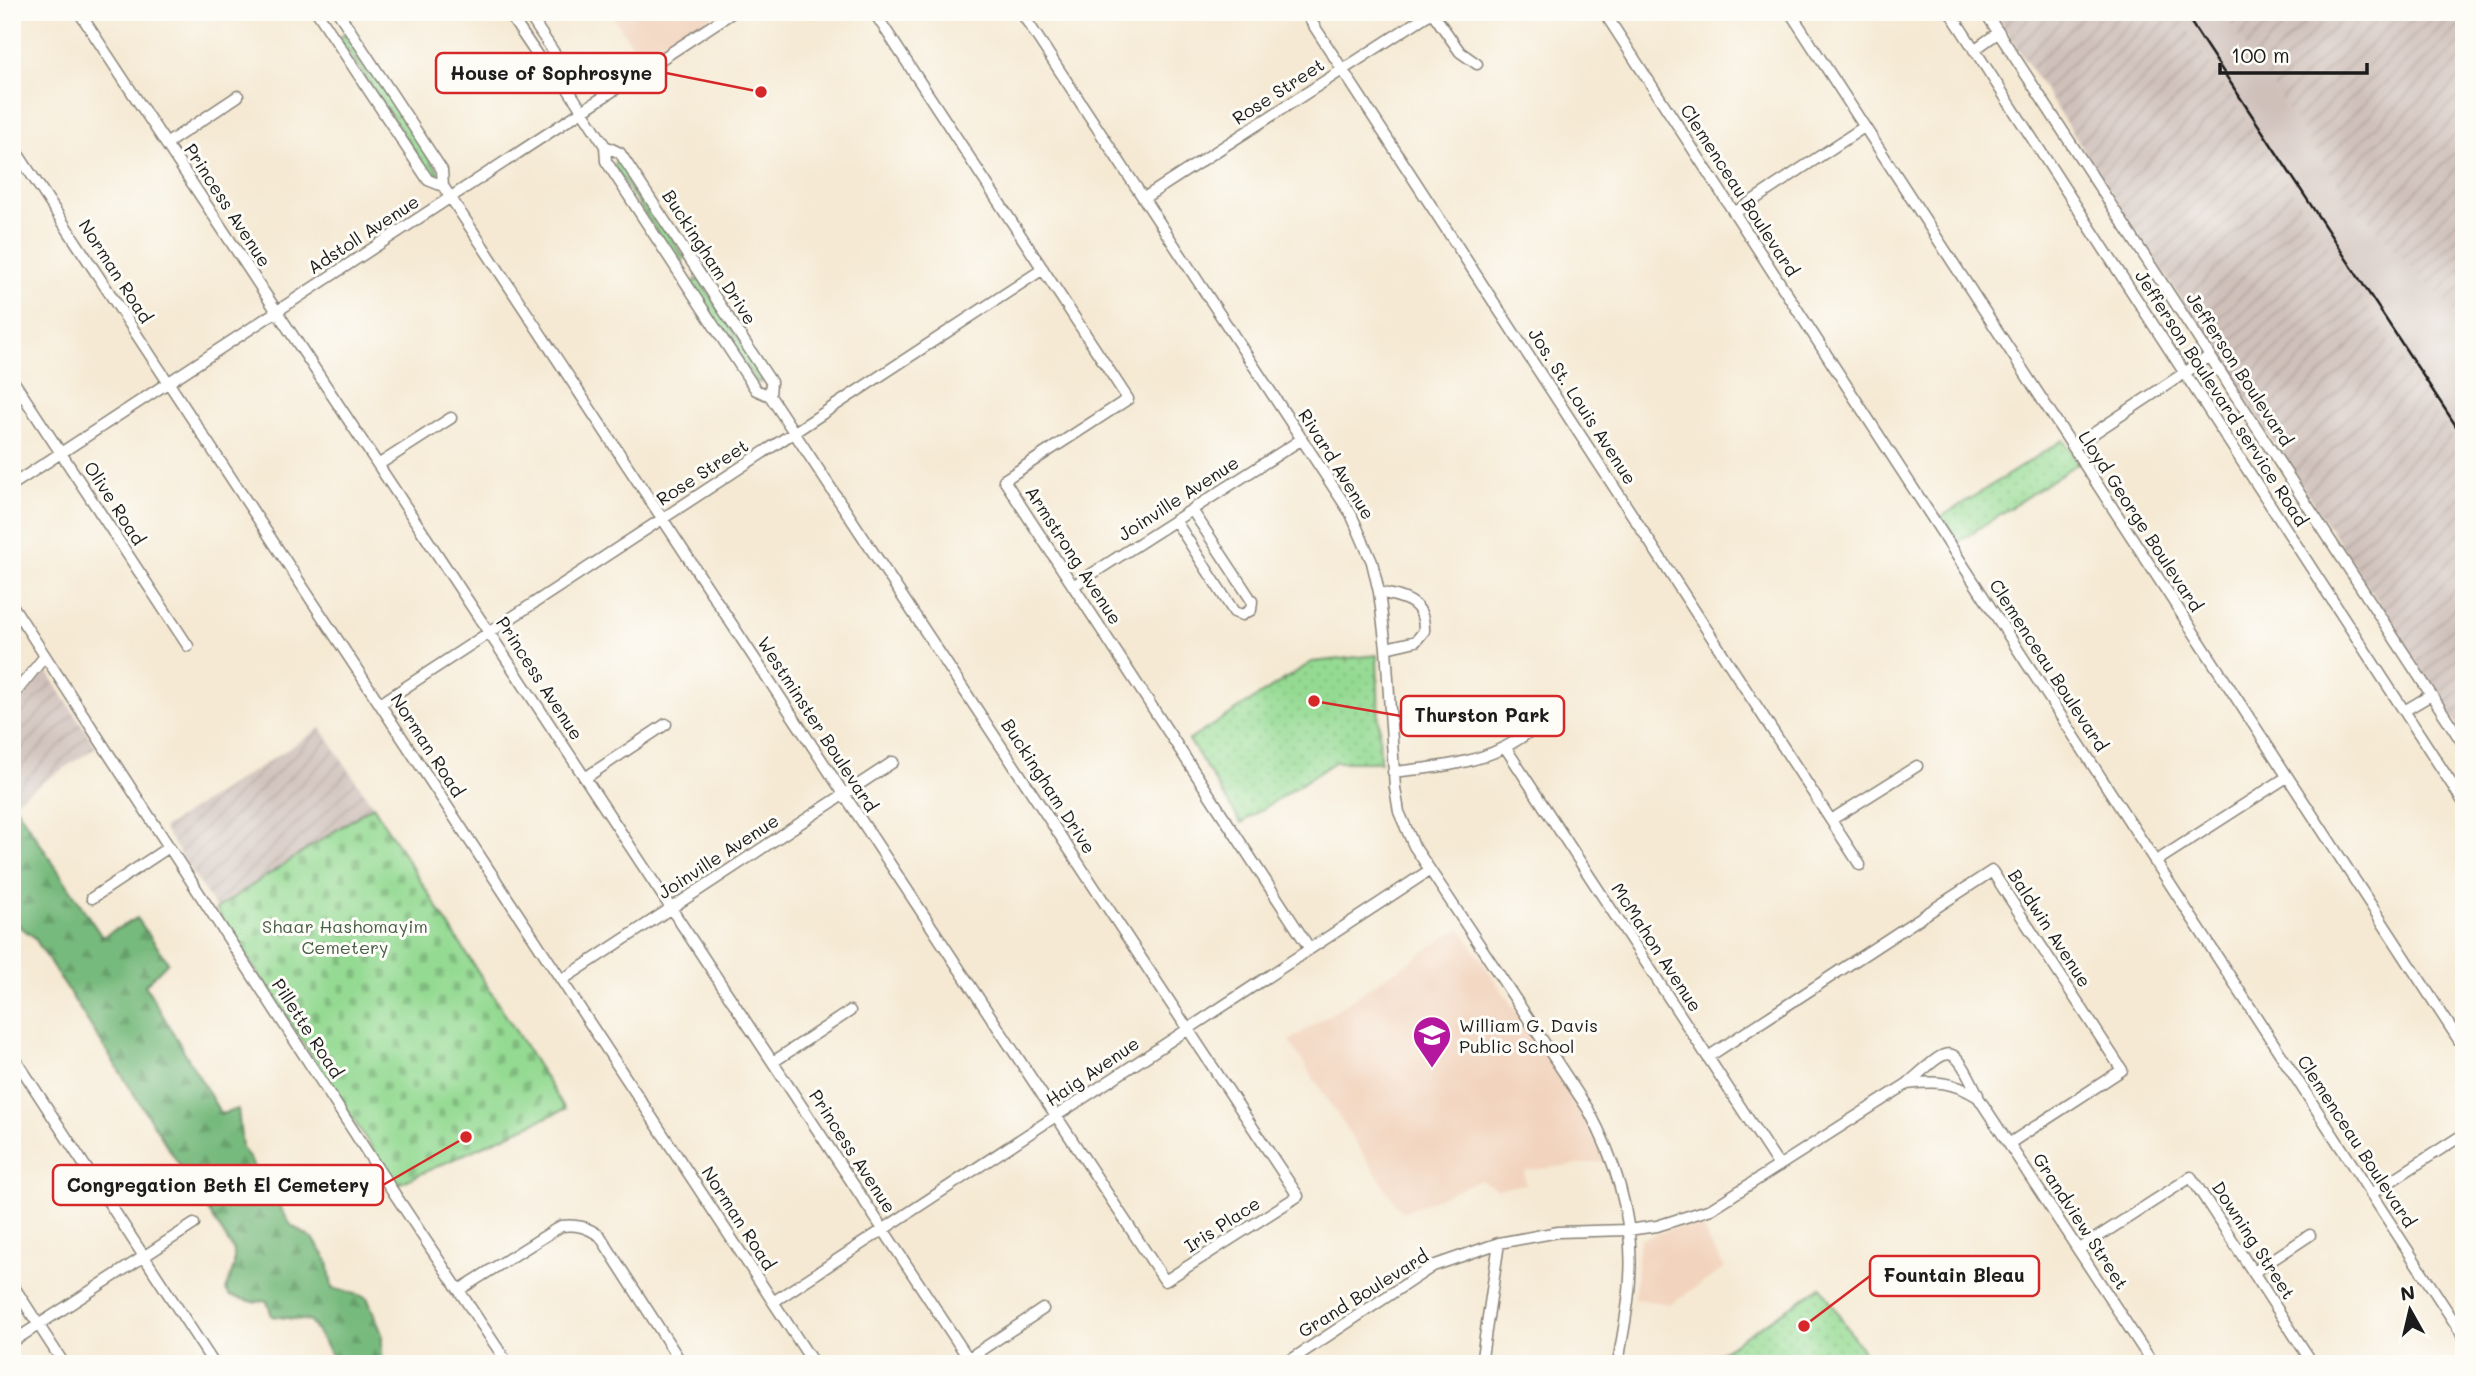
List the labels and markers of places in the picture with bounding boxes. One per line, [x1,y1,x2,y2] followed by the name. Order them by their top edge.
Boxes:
[436,53,666,93] callout: House of Sophrosyne
[1401,696,1564,736] callout: Thurston Park
[1459,1013,1598,1058] place label: William G. Davis Public School
[1411,1014,1453,1069] school or university icon: William G. Davis Public School
[53,1165,383,1205] callout: Congregation Beth El Cemetery
[1870,1256,2039,1296] callout: Fountain Bleau

